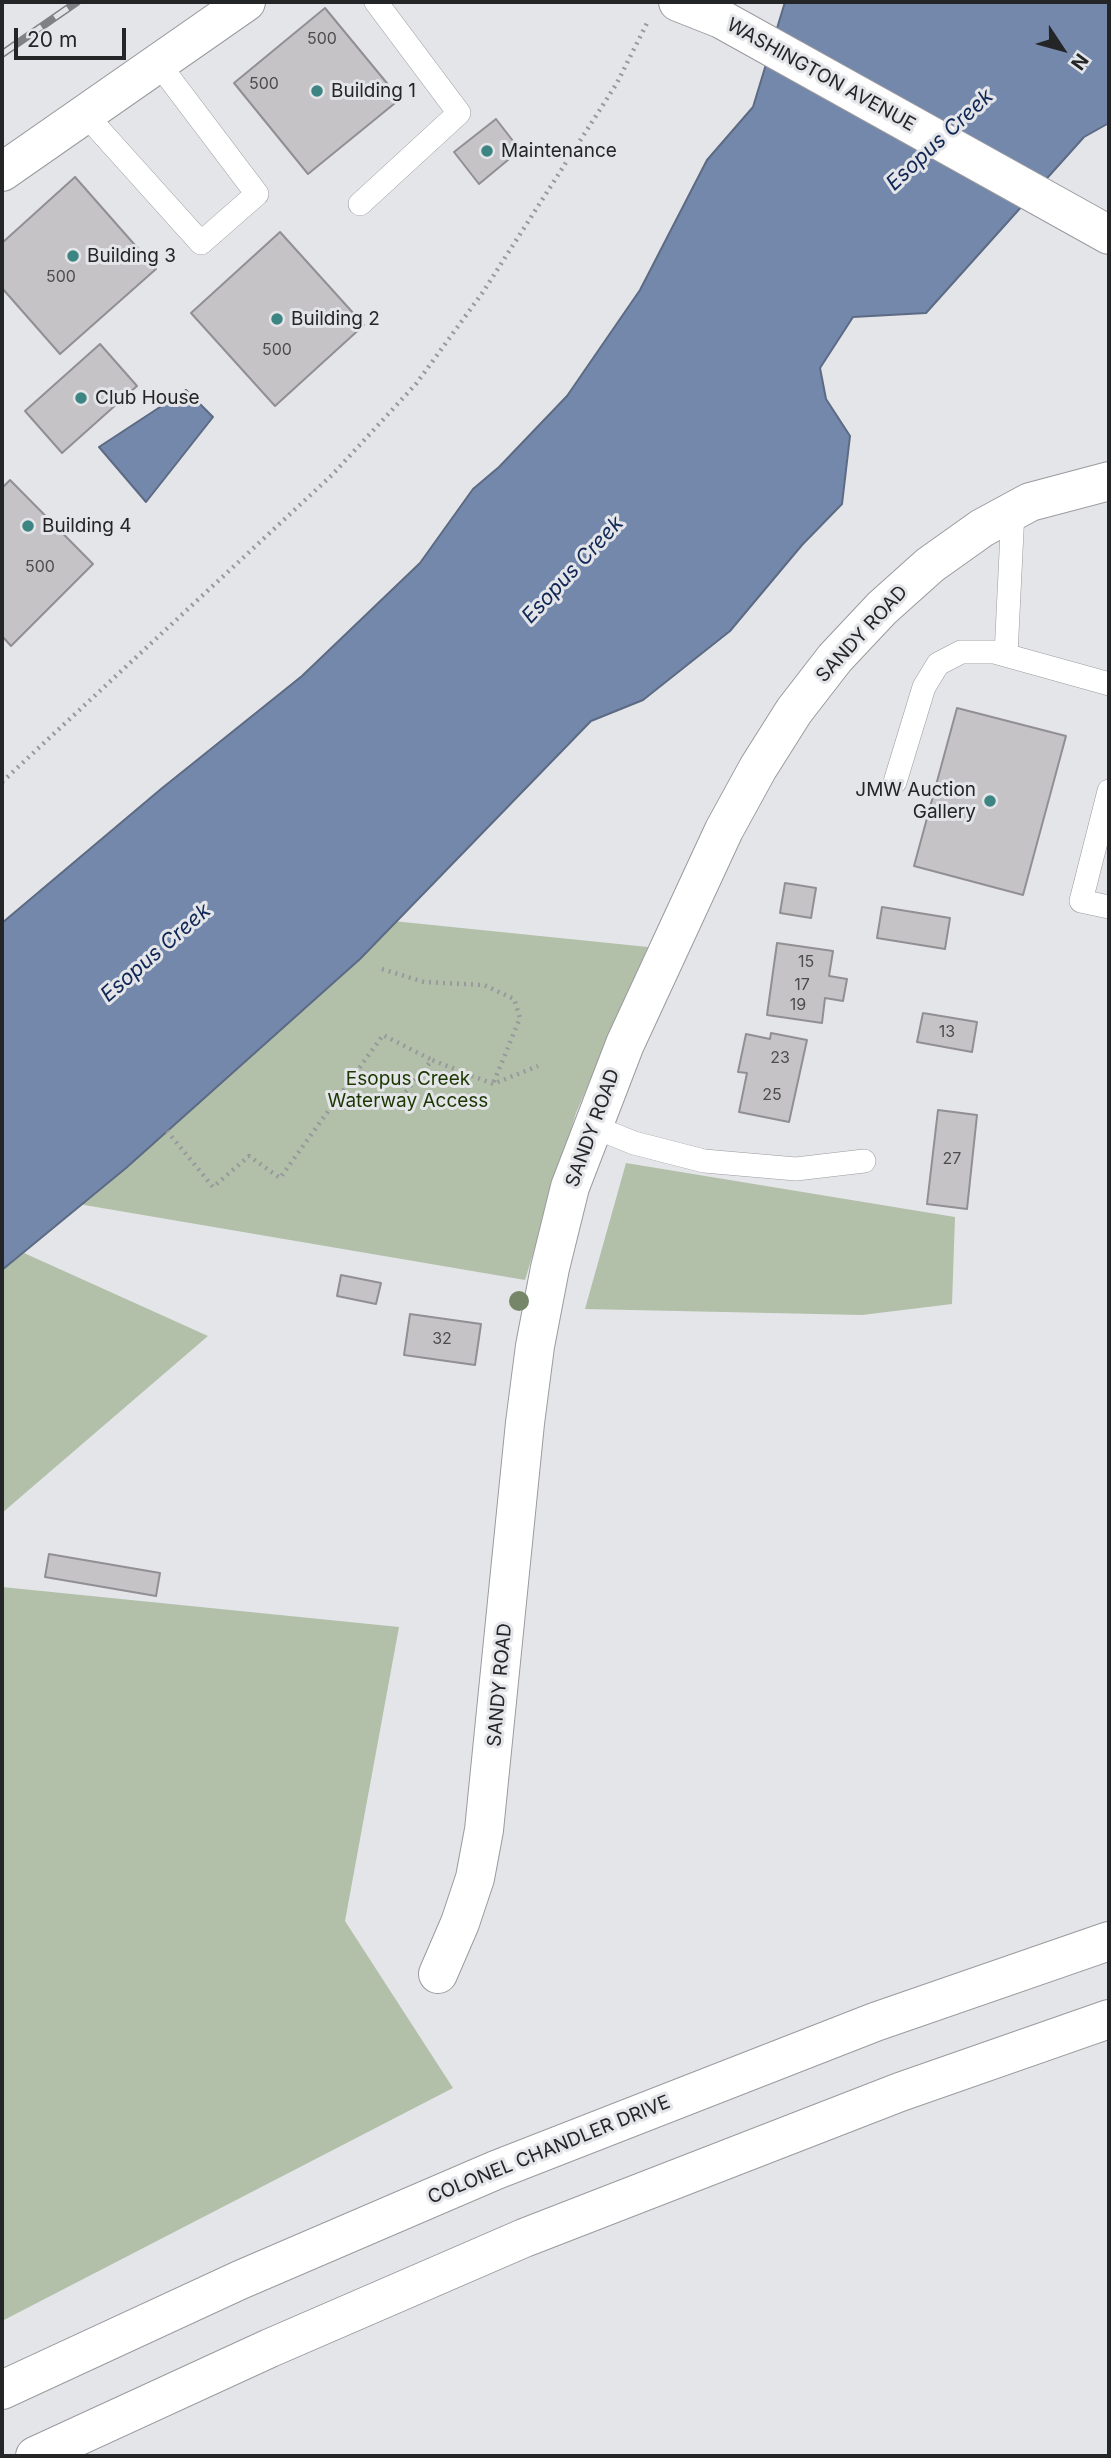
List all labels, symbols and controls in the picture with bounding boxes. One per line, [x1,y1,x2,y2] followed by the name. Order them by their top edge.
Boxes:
[18,14,130,58] scale bar
[723,14,919,136] street label: WASHINGTON AVENUE
[1027,14,1097,84] north arrow
[27,27,77,52] text: 20 m
[307,29,337,49] house number: 500
[1066,49,1093,74] text: N
[249,74,279,94] house number: 500
[331,80,416,102] place label: Building 1
[309,83,325,99] marker: Building 1
[881,84,999,196] water label: Esopus Creek
[501,140,617,162] place label: Maintenance
[479,143,495,159] marker: Maintenance
[87,245,176,267] place label: Building 3
[65,248,81,264] marker: Building 3
[46,267,76,287] house number: 500
[291,308,380,330] place label: Building 2
[269,311,285,327] marker: Building 2
[262,340,292,360] house number: 500
[95,387,200,409] place label: Club House
[73,390,89,406] marker: Club House
[517,511,629,629] water label: Esopus Creek
[42,515,132,537] place label: Building 4
[20,518,36,534] marker: Building 4
[25,557,55,577] house number: 500
[811,581,913,687] street label: SANDY ROAD
[855,779,976,823] place label: JMW Auction Gallery
[982,793,998,809] marker: JMW Auction Gallery
[96,898,216,1008] water label: Esopus Creek
[798,952,814,972] house number: 15
[794,975,810,995] house number: 17
[790,995,806,1015] house number: 19
[939,1022,955,1042] house number: 13
[770,1048,790,1068] house number: 23
[561,1066,625,1190] street label: SANDY ROAD
[328,1068,488,1112] park label: Esopus Creek Waterway Access
[762,1085,782,1105] house number: 25
[943,1149,961,1169] house number: 27
[432,1329,452,1349] house number: 32
[483,1622,517,1748] street label: SANDY ROAD
[424,2091,674,2209] street label: COLONEL CHANDLER DRIVE

